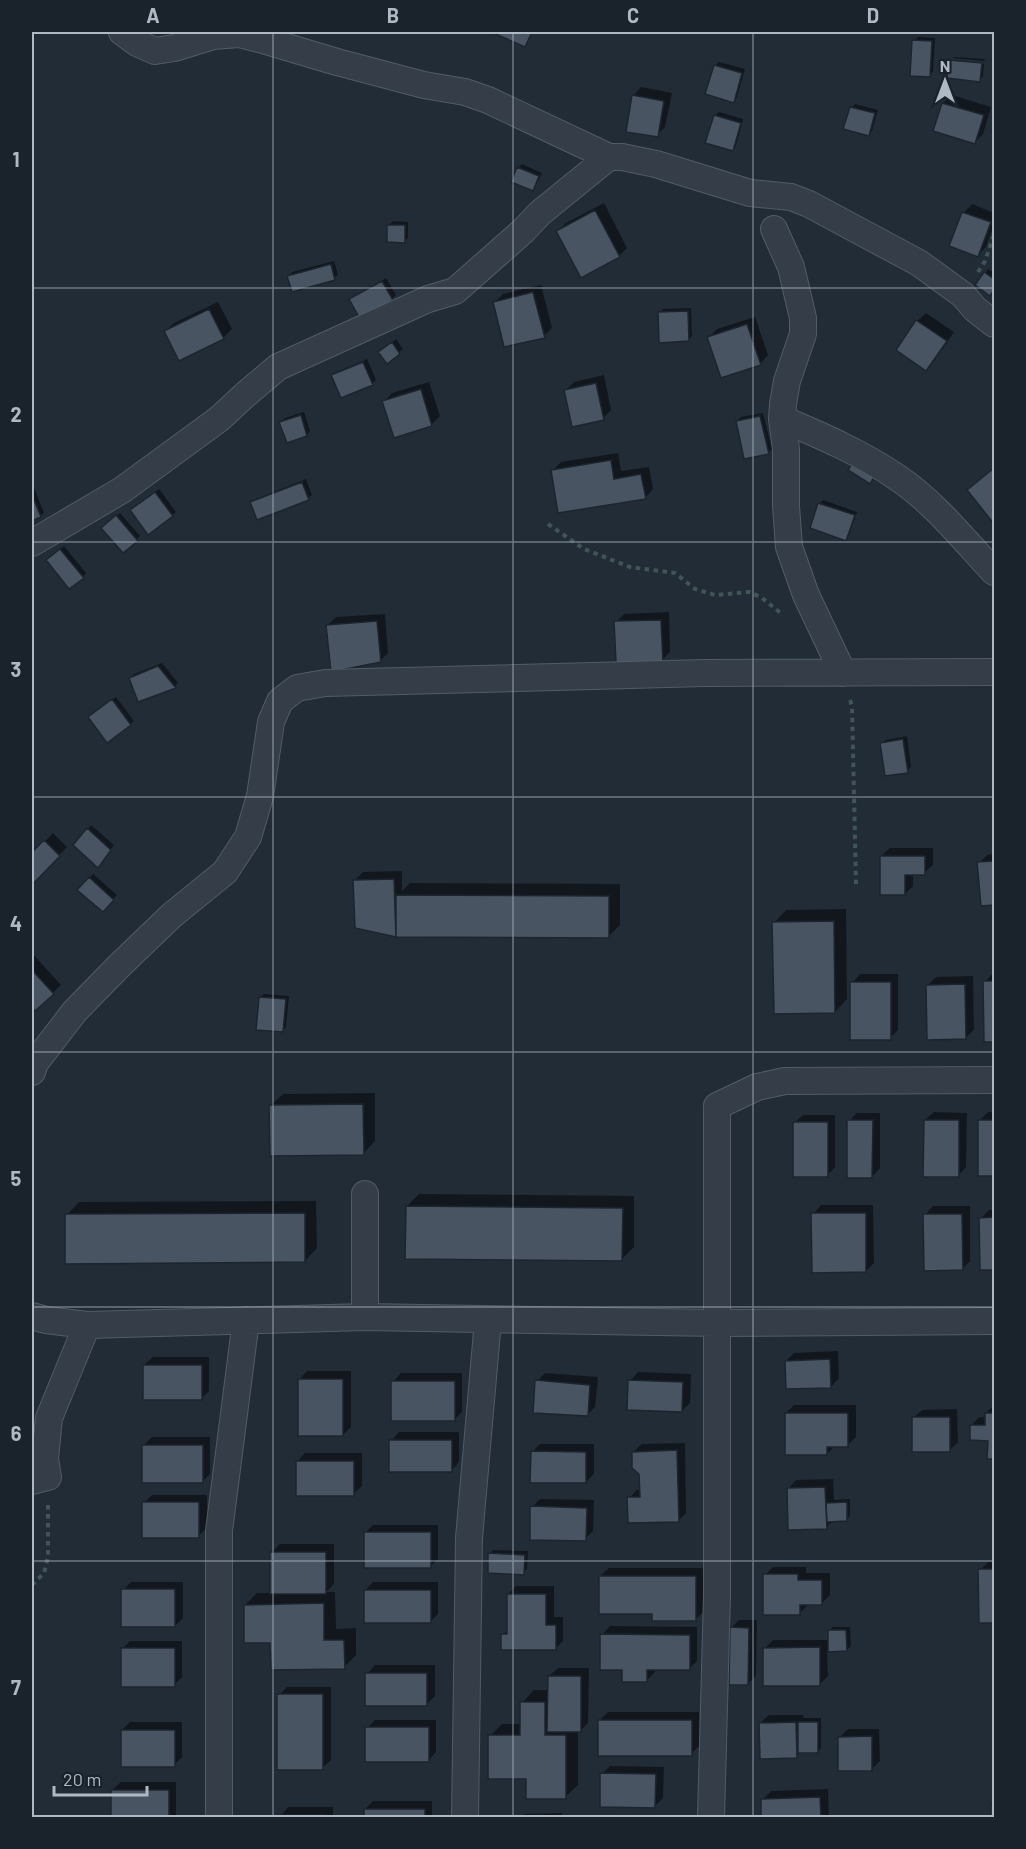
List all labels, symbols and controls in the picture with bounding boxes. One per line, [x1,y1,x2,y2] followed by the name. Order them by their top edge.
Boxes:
[146,3,160,27] text: A
[387,3,399,27] text: B
[627,3,639,27] text: C
[867,3,879,27] text: D
[915,51,975,111] north arrow
[940,56,950,75] text: N
[12,147,20,171] text: 1
[10,402,22,426] text: 2
[11,657,21,681] text: 3
[10,911,22,935] text: 4
[11,1166,22,1190] text: 5
[11,1421,22,1445] text: 6
[11,1675,21,1699] text: 7
[54,1759,147,1797] scale bar
[63,1768,101,1790] text: 20 m

